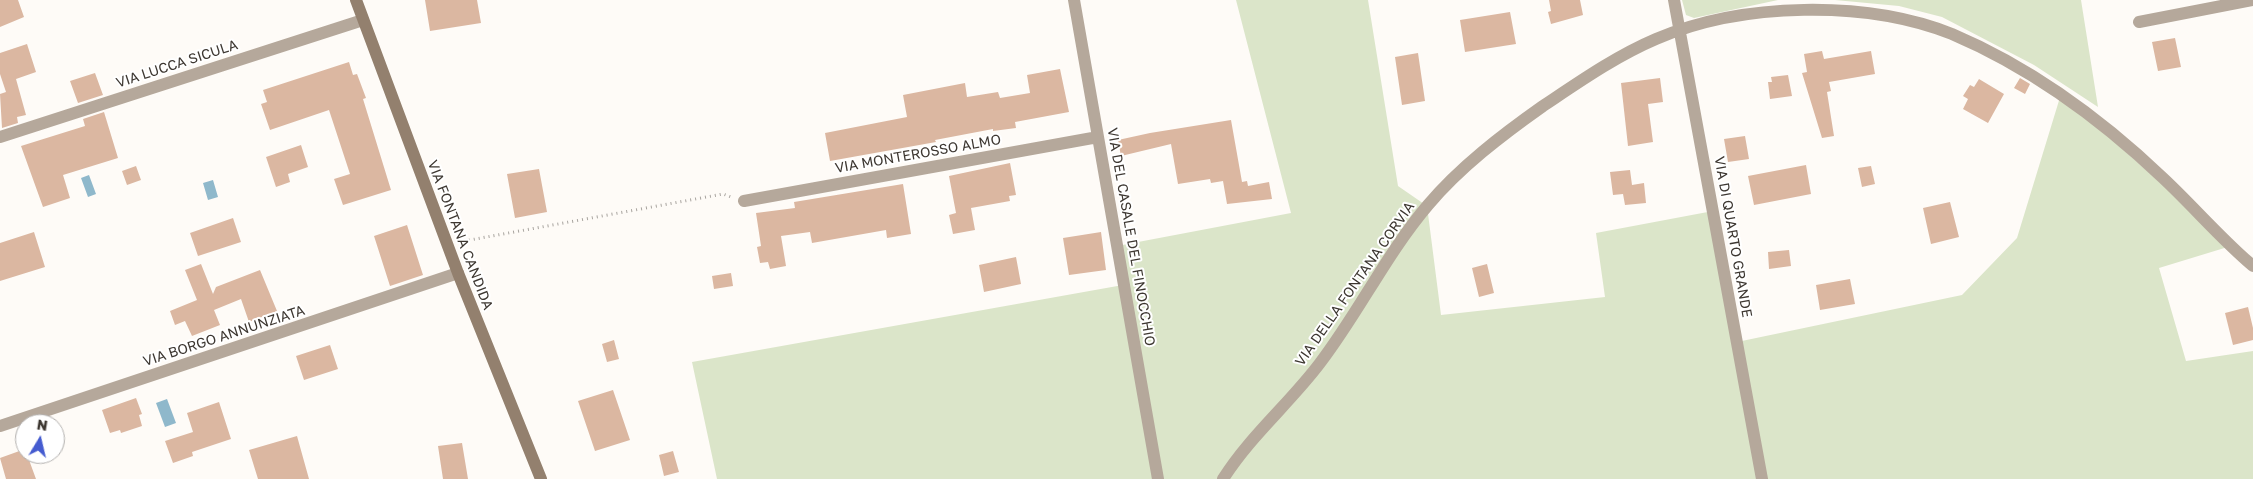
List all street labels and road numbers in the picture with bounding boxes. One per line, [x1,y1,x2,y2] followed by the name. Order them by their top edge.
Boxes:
[114,36,240,92] street label: VIA LUCCA SICULA
[1104,127,1158,347] street label: VIA DEL CASALE DEL FINOCCHIO
[834,131,1002,177] street label: VIA MONTEROSSO ALMO
[1711,155,1755,319] street label: VIA DI QUARTO GRANDE
[424,158,496,312] street label: VIA FONTANA CANDIDA
[1292,199,1418,369] street label: VIA DELLA FONTANA CORVIA
[141,302,307,370] street label: VIA BORGO ANNUNZIATA

